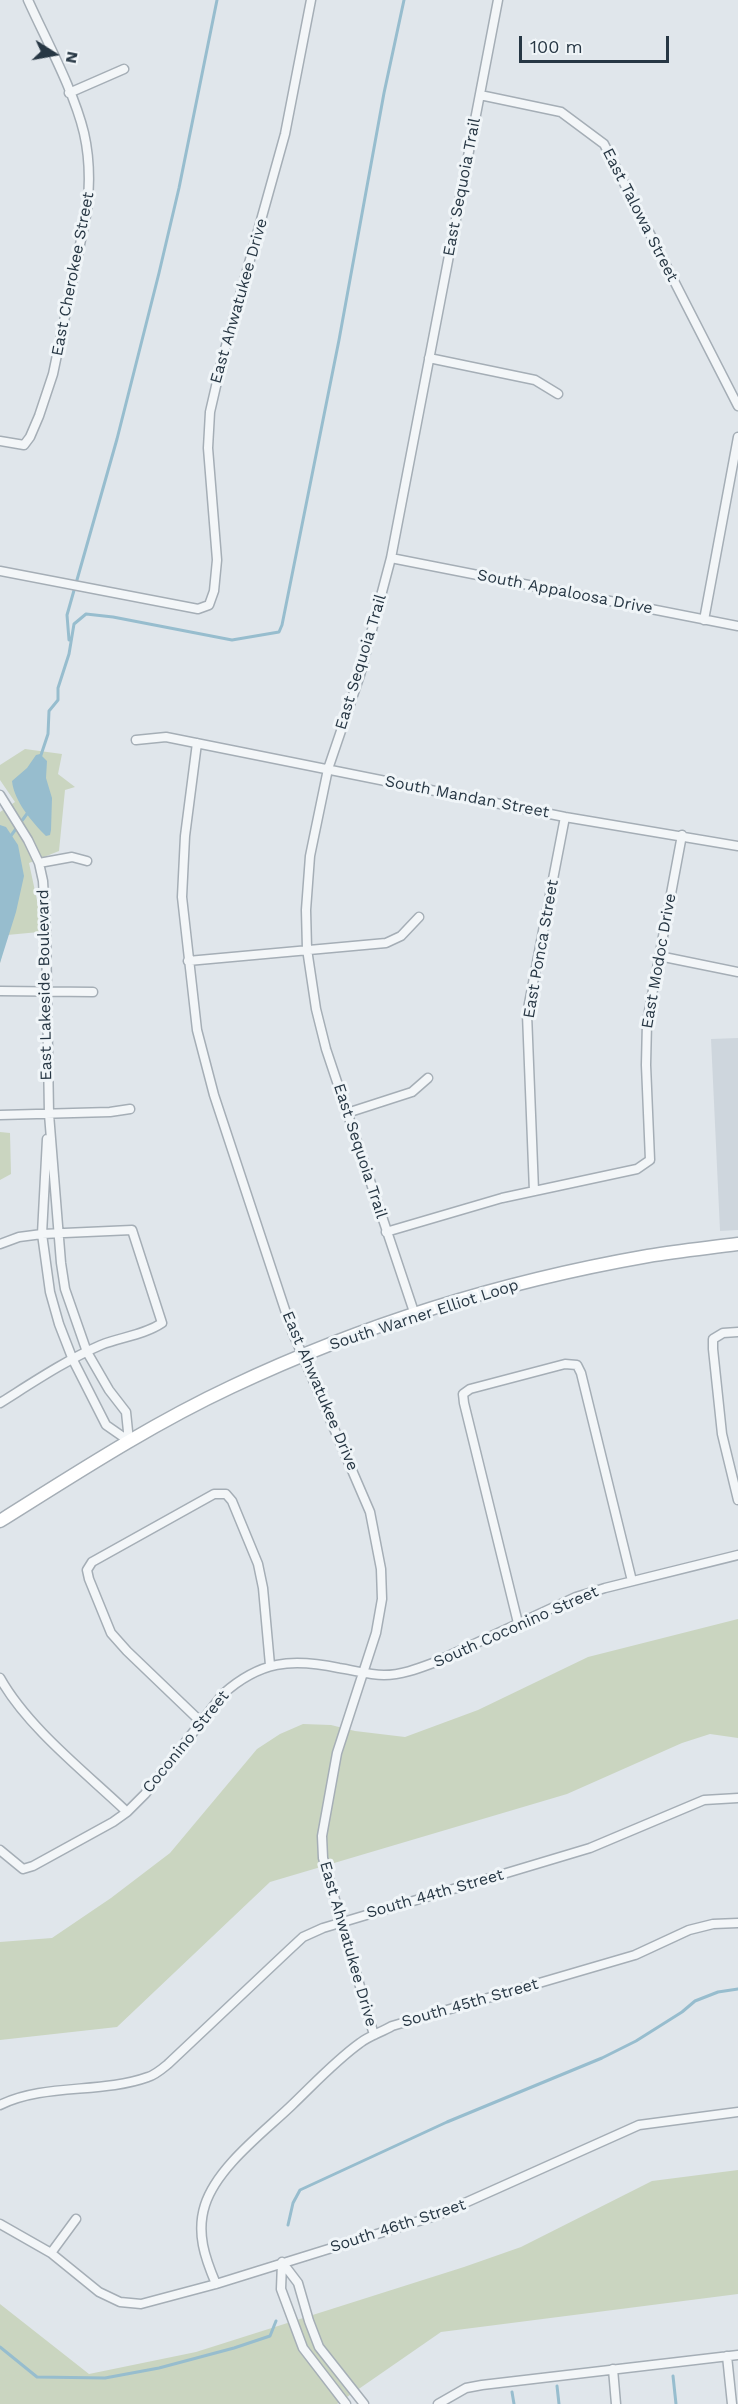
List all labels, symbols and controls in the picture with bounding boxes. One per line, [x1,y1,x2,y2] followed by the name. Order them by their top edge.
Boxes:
[24,24,84,84] north arrow
[522,24,672,62] scale bar
[530,36,583,57] text: 100 m
[62,50,83,65] text: N
[439,116,485,258] street label: East Sequoia Trail
[598,145,682,285] street label: East Talowa Street
[48,190,98,358] street label: East Cherokee Street
[206,216,272,386] street label: East Ahwatukee Drive
[476,566,654,618] street label: South Appaloosa Drive
[331,592,391,732] street label: East Sequoia Trail
[383,772,551,822] street label: South Mandan Street
[519,878,563,1020] street label: East Ponca Street
[34,889,56,1081] street label: East Lakeside Boulevard
[638,892,680,1030] street label: East Modoc Drive
[329,1081,391,1221] street label: East Sequoia Trail
[327,1275,521,1355] street label: South Warner Elliot Loop
[278,1308,362,1474] street label: East Ahwatukee Drive
[431,1582,601,1672] street label: South Coconino Street
[139,1687,233,1797] street label: Coconino Street
[315,1859,381,2029] street label: East Ahwatukee Drive
[364,1865,506,1923] street label: South 44th Street
[400,1974,540,2032] street label: South 45th Street
[328,2195,468,2257] street label: South 46th Street

